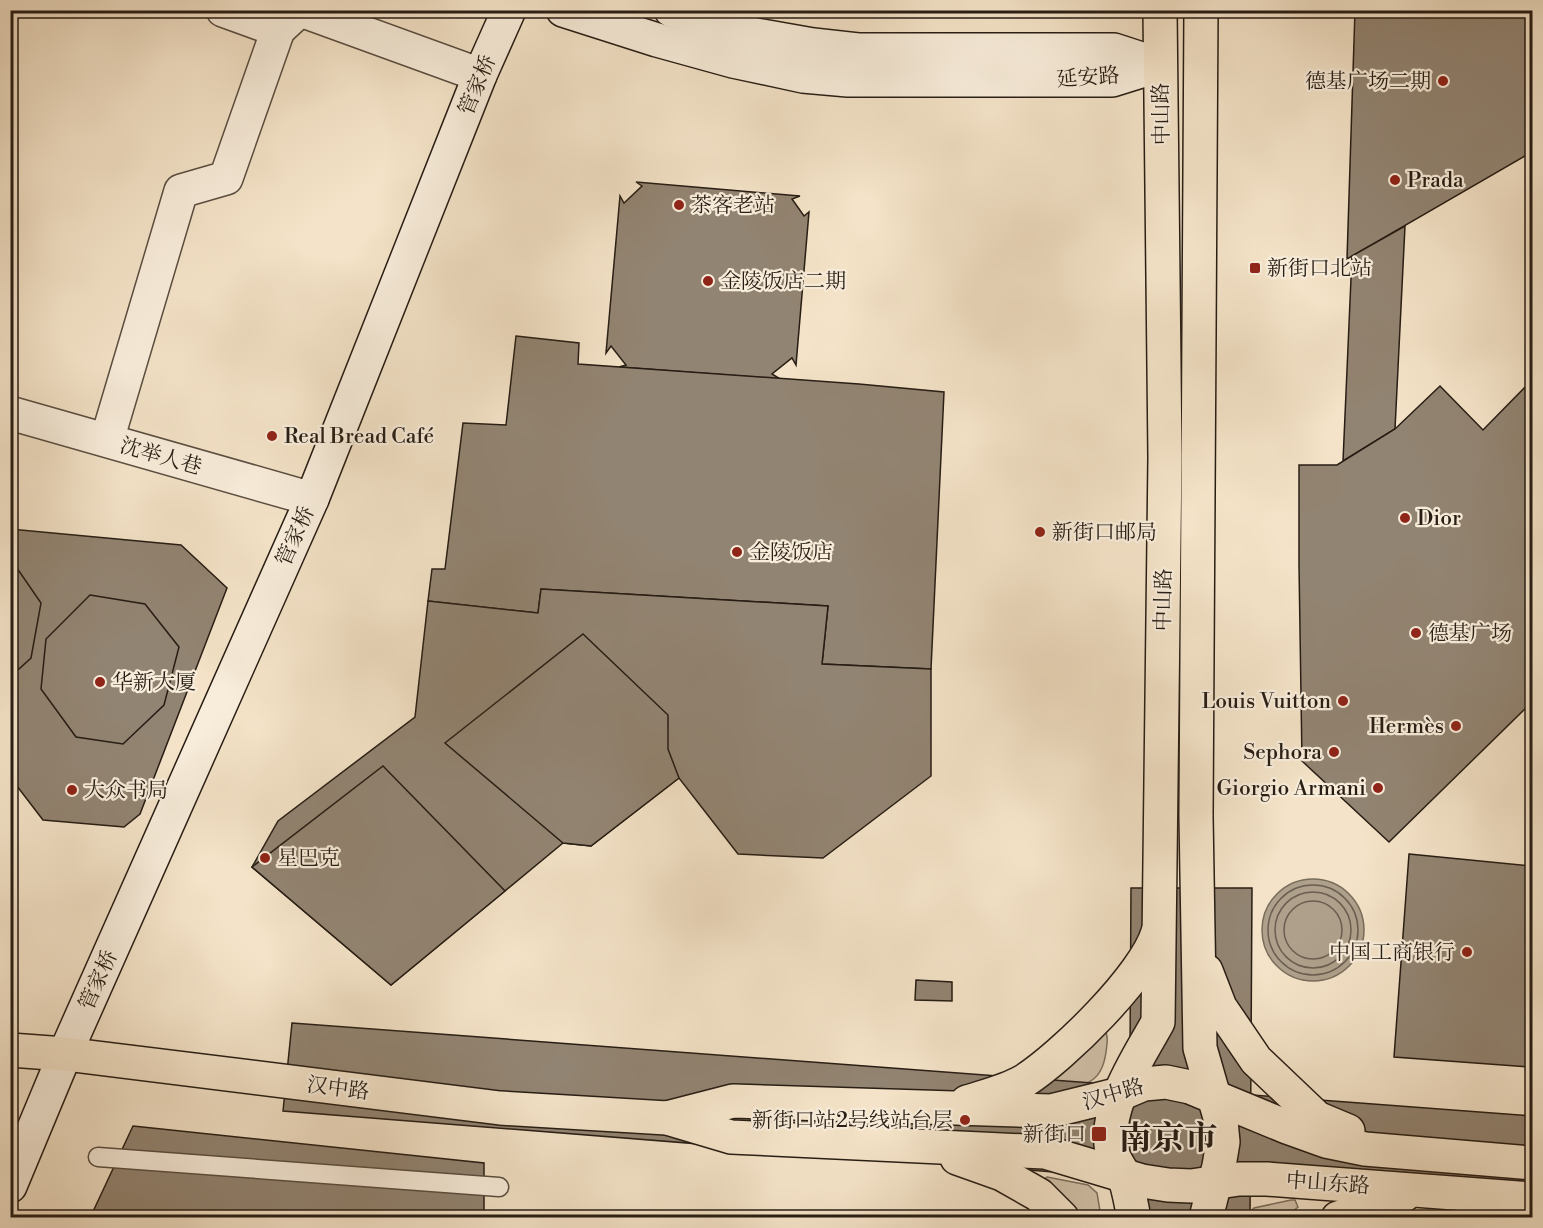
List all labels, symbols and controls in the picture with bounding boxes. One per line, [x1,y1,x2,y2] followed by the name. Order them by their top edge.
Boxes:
[454,51,502,119] street label: 管家桥
[1056,63,1120,93] street label: 延安路
[1305,69,1431,95] place label: 德基广场二期
[1436,74,1450,88] marker: 德基广场二期
[1148,82,1176,146] street label: 中山路
[1407,168,1464,194] place label: Prada
[1388,173,1402,187] marker: Prada
[691,193,775,219] place label: 茶客老站
[672,198,686,212] marker: 茶客老站
[1267,256,1372,282] place label: 新街口北站
[1248,261,1262,275] marker: 新街口北站
[720,269,846,295] place label: 金陵饭店二期
[701,274,715,288] marker: 金陵饭店二期
[284,424,434,450] place label: Real Bread Café
[265,429,279,443] marker: Real Bread Café
[117,433,205,481] street label: 沈举人巷
[271,502,321,570] street label: 管家桥
[1417,506,1461,532] place label: Dior
[1398,511,1412,525] marker: Dior
[1052,520,1157,546] place label: 新街口邮局
[1033,525,1047,539] marker: 新街口邮局
[749,540,833,566] place label: 金陵饭店
[730,545,744,559] marker: 金陵饭店
[1150,568,1178,632] street label: 中山路
[1428,621,1512,647] place label: 德基广场
[1409,626,1423,640] marker: 德基广场
[112,670,196,696] place label: 华新大厦
[93,675,107,689] marker: 华新大厦
[1201,689,1331,715] place label: Louis Vuitton
[1336,694,1350,708] marker: Louis Vuitton
[1369,714,1444,740] place label: Hermès
[1449,719,1463,733] marker: Hermès
[1243,740,1322,766] place label: Sephora
[1327,745,1341,759] marker: Sephora
[1217,776,1366,802] place label: Giorgio Armani
[84,778,168,804] place label: 大众书局
[1371,781,1385,795] marker: Giorgio Armani
[65,783,79,797] marker: 大众书局
[277,846,340,872] place label: 星巴克
[258,851,272,865] marker: 星巴克
[1329,940,1455,966] place label: 中国工商银行
[1460,945,1474,959] marker: 中国工商银行
[74,946,124,1014] street label: 管家桥
[305,1072,371,1106] street label: 汉中路
[1079,1074,1147,1116] street label: 汉中路
[752,1108,953,1134] place label: 新街口站2号线站台层
[958,1113,972,1127] marker: 新街口站2号线站台层
[1119,1119,1218,1160] district label: 南京市
[1023,1122,1086,1148] place label: 新街口
[1090,1125,1108,1143] marker: 新街口
[1285,1168,1371,1200] street label: 中山东路

